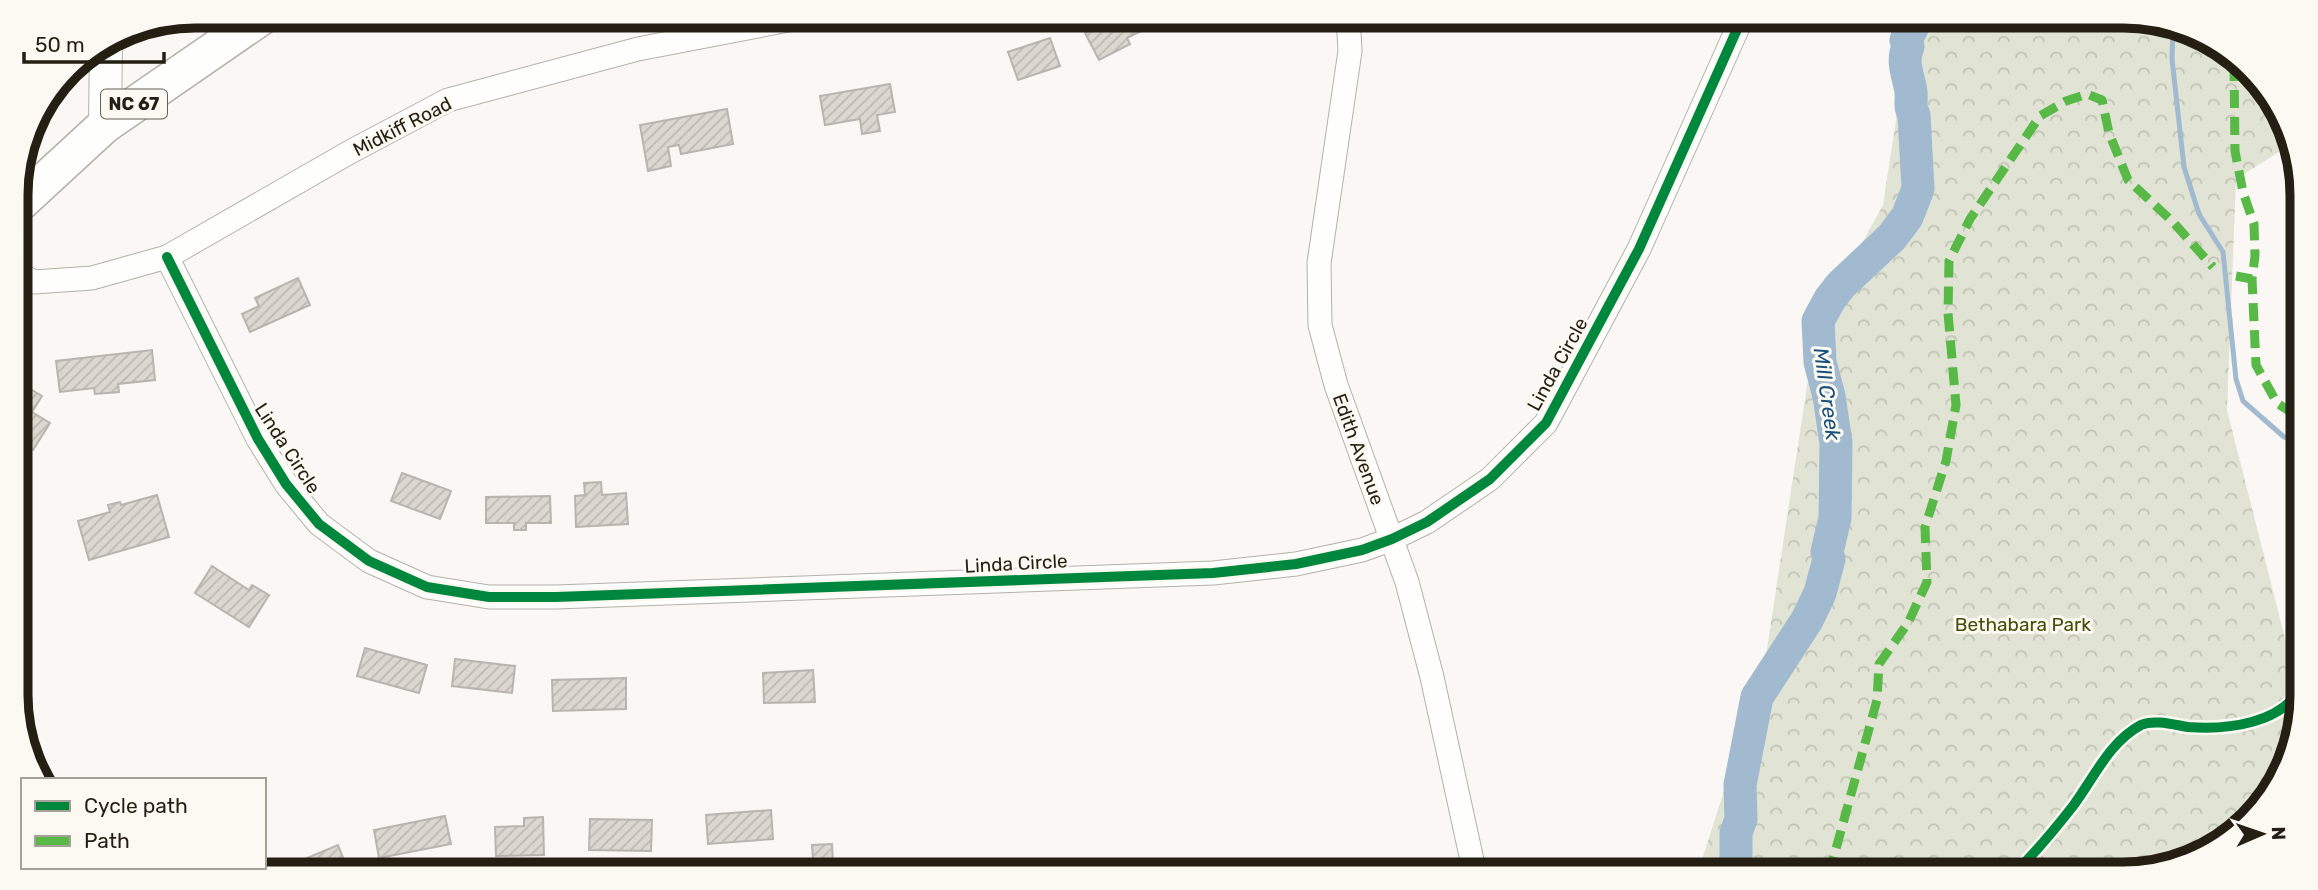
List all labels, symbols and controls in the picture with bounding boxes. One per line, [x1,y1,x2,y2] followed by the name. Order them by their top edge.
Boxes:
[24,21,164,65] scale bar
[35,32,85,57] text: 50 m
[101,90,167,119] road number: NC 67
[349,92,455,161] street label: Midkiff Road
[1522,313,1593,415] street label: Linda Circle
[1809,346,1847,443] water label: Mill Creek
[1328,390,1389,508] street label: Edith Avenue
[250,399,325,498] street label: Linda Circle
[964,549,1068,578] street label: Linda Circle
[1955,613,2091,636] park label: Bethabara Park
[21,778,266,869] legend
[84,793,188,818] text: Cycle path
[2227,799,2297,869] north arrow
[2267,826,2290,841] text: N
[84,828,130,853] text: Path

